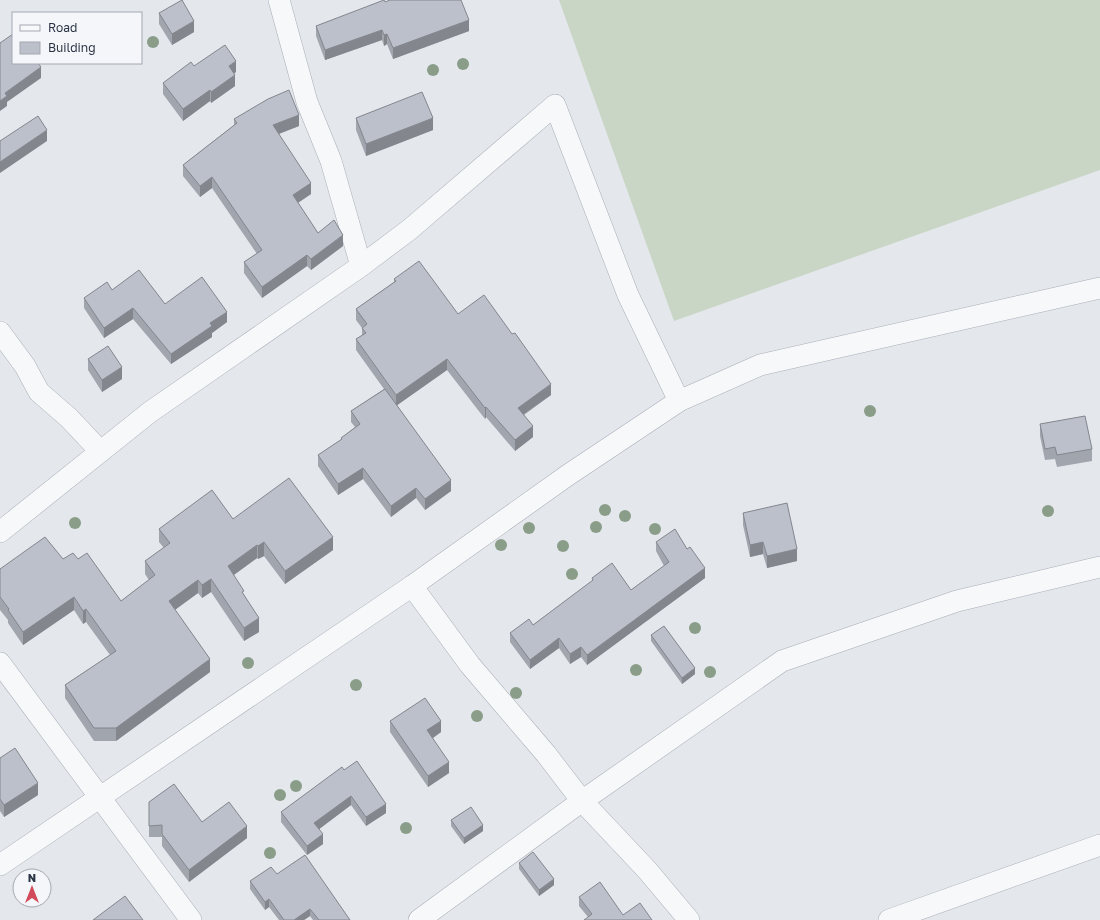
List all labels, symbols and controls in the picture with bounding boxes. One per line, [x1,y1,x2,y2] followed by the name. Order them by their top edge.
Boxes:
[12,12,142,64] legend
[48,20,77,35] text: Road
[48,40,96,55] text: Building
[12,868,52,908] north arrow
[28,871,36,884] text: N

